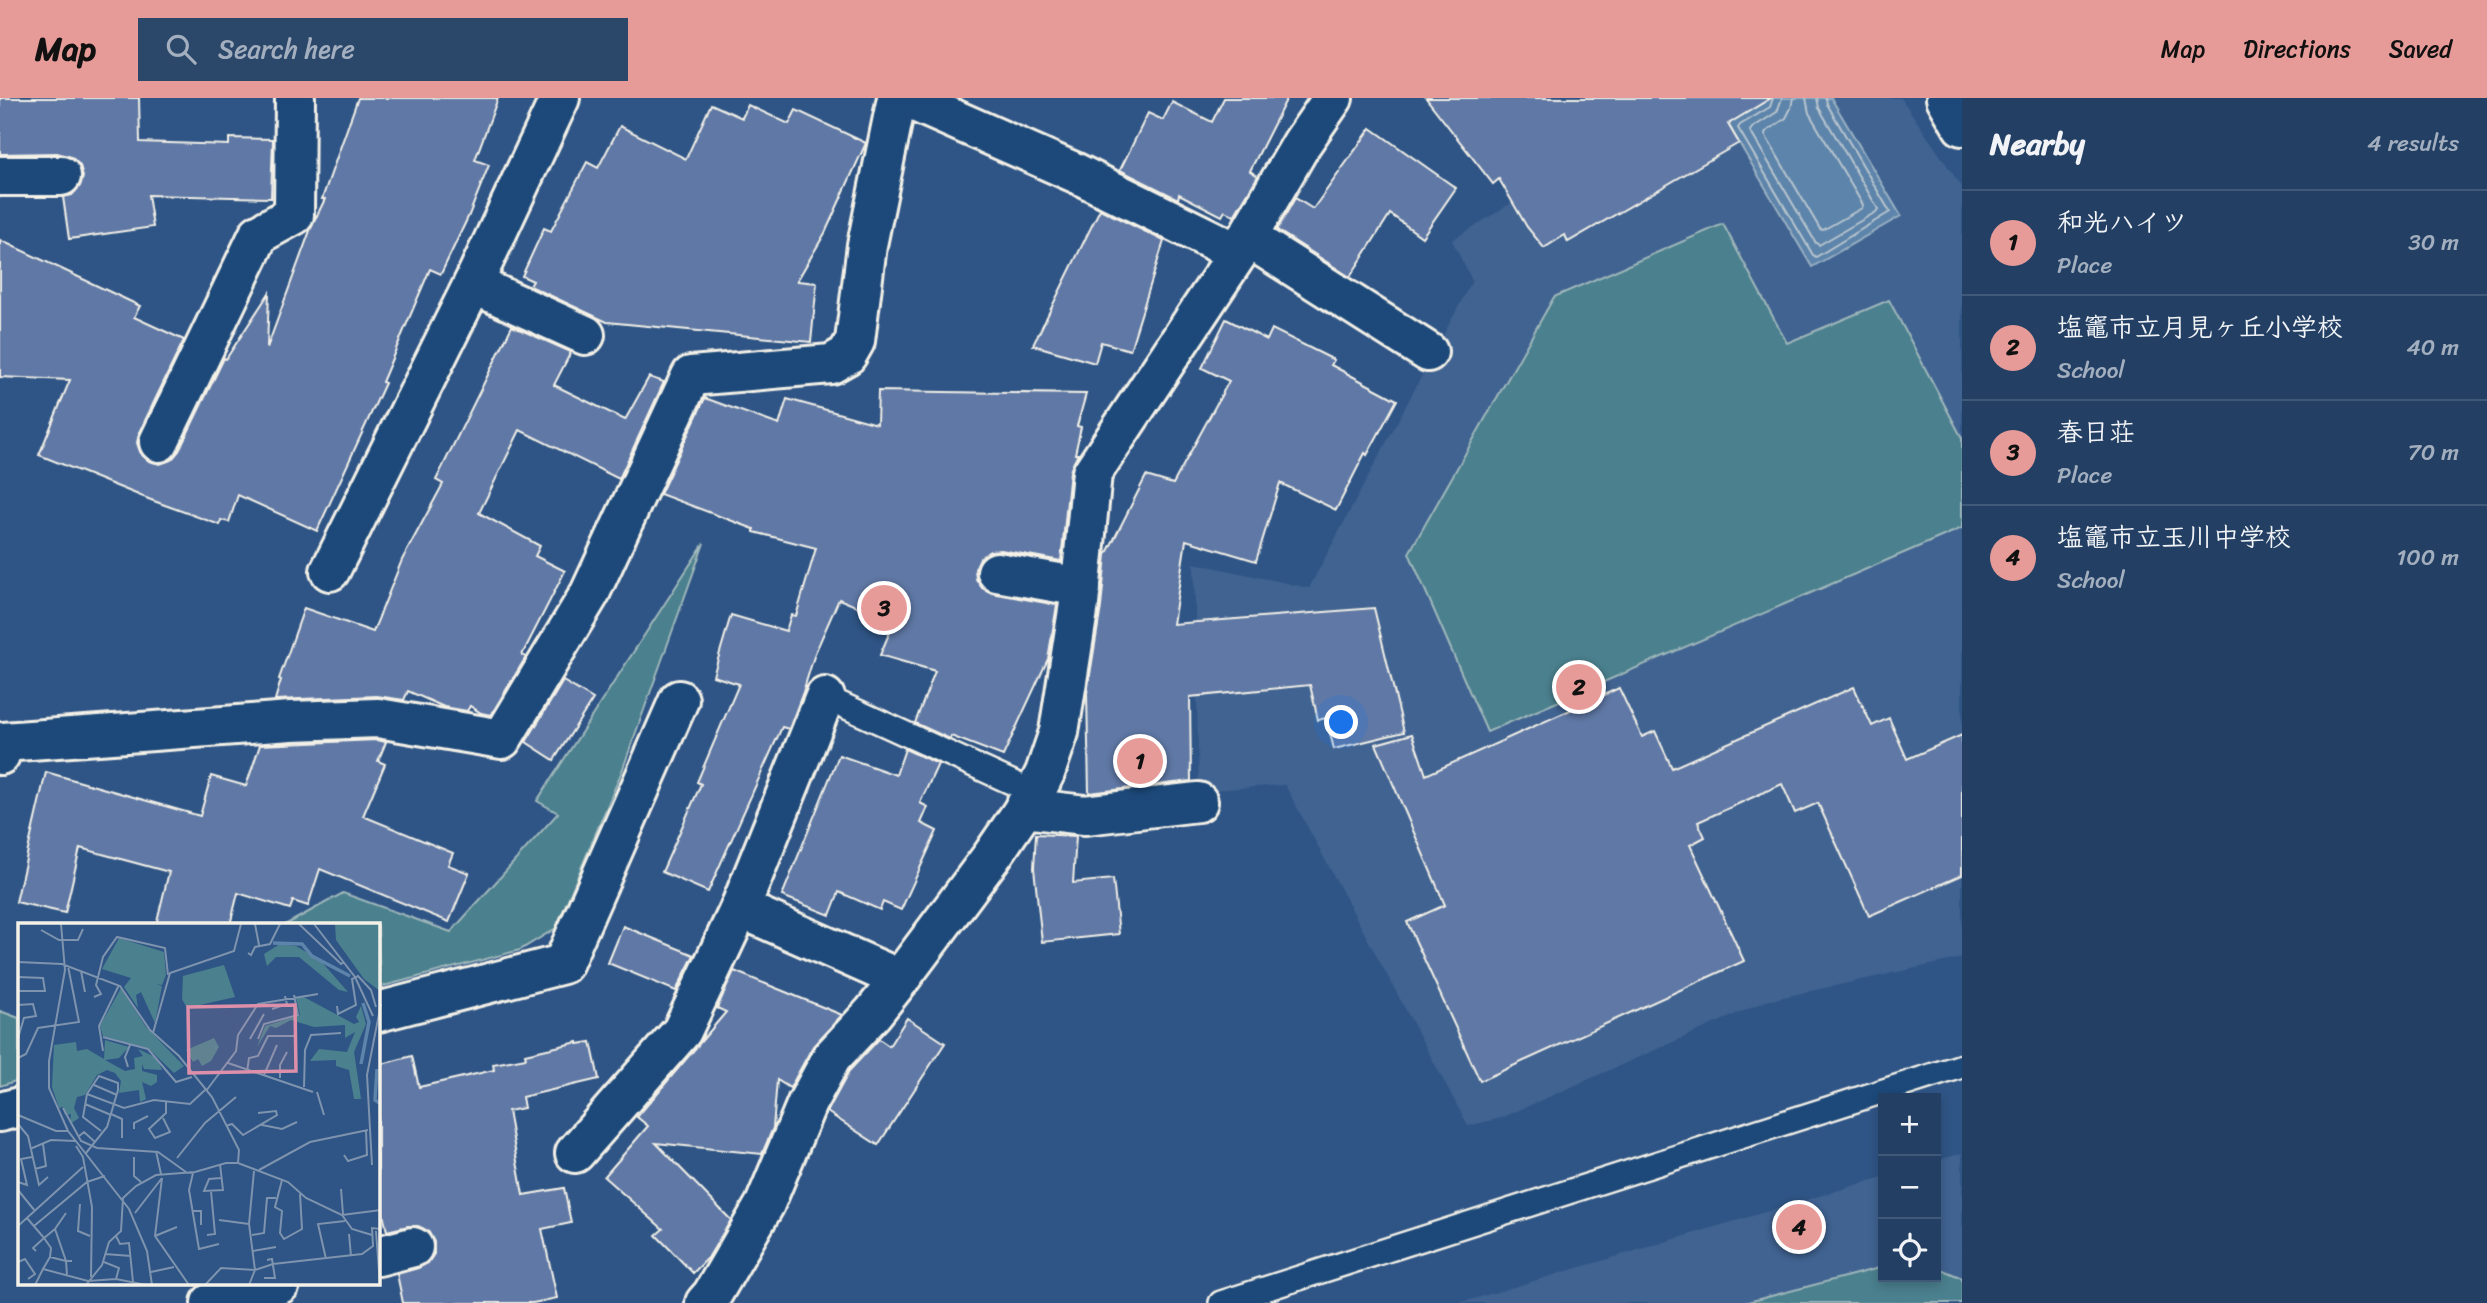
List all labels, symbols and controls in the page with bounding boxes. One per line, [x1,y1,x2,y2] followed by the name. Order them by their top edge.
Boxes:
[138,18,628,81] search box
[35,20,96,78] text: Map
[218,26,355,72] text: Search here
[2161,28,2205,70] text: Map
[2243,28,2351,70] text: Directions
[2389,28,2452,70] text: Saved
[162,30,200,68] icon: search
[1990,117,2085,171] text: Nearby
[2367,123,2459,164] text: 4 results
[2057,199,2187,245] text: 和光ハイツ
[2008,222,2018,263] text: 1
[2408,222,2459,263] text: 30 m
[2057,245,2112,286] text: Place
[2057,304,2343,350] text: 塩竈市立月見ヶ丘小学校
[2006,327,2020,368] text: 2
[2406,327,2459,368] text: 40 m
[2057,350,2125,391] text: School
[2057,409,2135,455] text: 春日荘
[2007,432,2019,473] text: 3
[2408,432,2459,473] text: 70 m
[2057,455,2112,496] text: Place
[2057,514,2291,560] text: 塩竈市立玉川中学校
[2006,537,2020,578] text: 4
[2396,537,2459,578] text: 100 m
[2057,560,2125,601] text: School
[861,582,907,634] pin: 3
[1556,661,1602,713] pin: 2
[1324,705,1358,739] your location
[1117,735,1163,787] pin: 1
[18,923,380,1286] inset map
[1878,1093,1941,1282] map controls
[1878,1093,1941,1156] button: +
[1878,1156,1941,1219] button: −
[1776,1201,1822,1253] pin: 4
[1878,1219,1941,1282] button: locate

